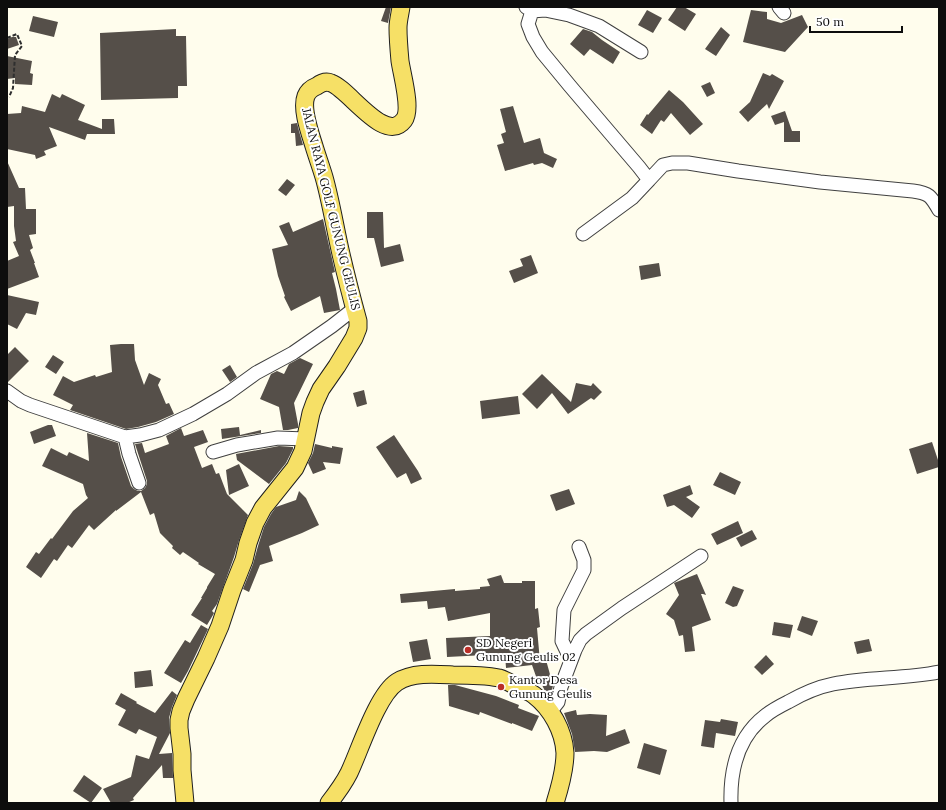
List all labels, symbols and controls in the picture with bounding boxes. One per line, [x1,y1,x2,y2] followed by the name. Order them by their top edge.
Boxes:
[810,8,902,34] scale bar
[816,14,844,29] text: 50 m
[299,105,364,312] street label: JALAN RAYA GOLF GUNUNG GEULIS
[476,635,576,664] place label: SD Negeri Gunung Geulis 02
[463,645,473,655] marker: SD Negeri Gunung Geulis 02
[509,672,592,701] place label: Kantor Desa Gunung Geulis
[496,682,506,692] marker: Kantor Desa Gunung Geulis

